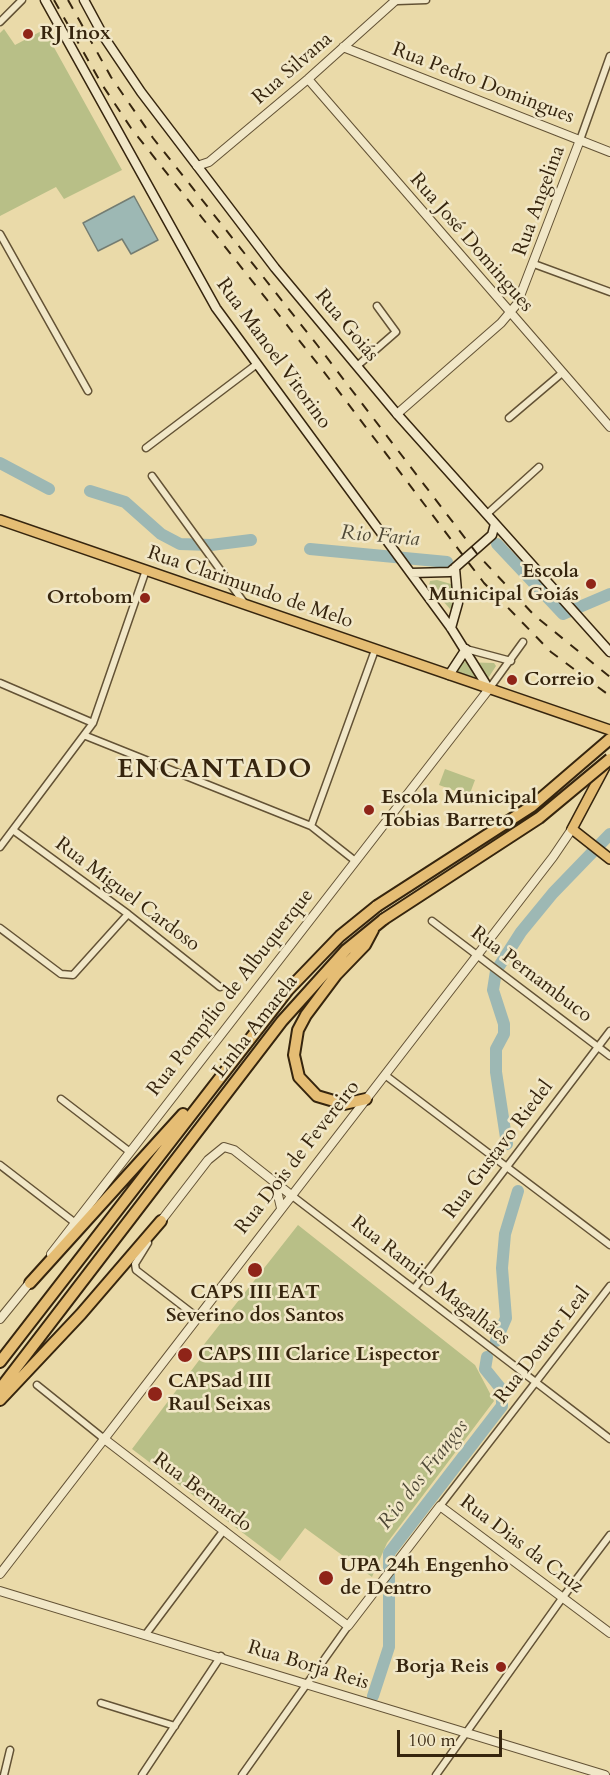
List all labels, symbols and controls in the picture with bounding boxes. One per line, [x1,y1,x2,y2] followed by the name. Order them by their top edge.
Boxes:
[40,22,111,46] place label: RJ Inox
[21,27,35,41] marker: RJ Inox
[248,28,338,110] street label: Rua Silvana
[389,38,577,130] street label: Rua Pedro Domingues
[509,143,571,259] street label: Rua Angelina
[404,169,538,317] street label: Rua José Domingues
[210,274,336,434] street label: Rua Manoel Vitorino
[309,285,383,367] street label: Rua Goiás
[339,521,421,553] water label: Rio Faria
[144,542,356,634] street label: Rua Clarimundo de Melo
[428,560,579,607] place label: Escola Municipal Goiás
[584,577,598,591] marker: Escola Municipal Goiás
[47,586,133,610] place label: Ortobom
[138,591,152,605] marker: Ortobom
[524,668,595,692] place label: Correio
[505,673,519,687] marker: Correio
[117,755,313,787] district label: ENCANTADO
[381,786,537,833] place label: Escola Municipal Tobias Barreto
[362,803,376,817] marker: Escola Municipal Tobias Barreto
[50,833,204,957] street label: Rua Miguel Cardoso
[143,885,319,1101] street label: Rua Pompílio de Albuquerque
[466,922,596,1028] street label: Rua Pernambuco
[208,971,304,1083] street label: Linha Amarela
[231,1076,365,1240] street label: Rua Dois de Fevereiro
[439,1076,559,1224] street label: Rua Gustavo Riedel
[346,1211,514,1351] street label: Rua Ramiro Magalhães
[246,1261,264,1279] marker: CAPS III EAT Severino dos Santos
[166,1281,344,1328] place label: CAPS III EAT Severino dos Santos
[490,1283,596,1409] street label: Rua Doutor Leal
[198,1343,439,1367] place label: CAPS III Clarice Lispector
[176,1346,194,1364] marker: CAPS III Clarice Lispector
[168,1370,271,1417] place label: CAPSad III Raul Seixas
[146,1385,164,1403] marker: CAPSad III Raul Seixas
[373,1415,475,1535] water label: Rio dos Frangos
[148,1448,256,1538] street label: Rua Bernardo
[454,1491,588,1599] street label: Rua Dias da Cruz
[340,1554,509,1601] place label: UPA 24h Engenho de Dentro
[317,1569,335,1587] marker: UPA 24h Engenho de Dentro
[245,1636,371,1696] street label: Rua Borja Reis
[395,1655,489,1679] place label: Borja Reis
[494,1660,508,1674] marker: Borja Reis
[400,1718,505,1756] scale bar
[408,1728,456,1753] text: 100 m

